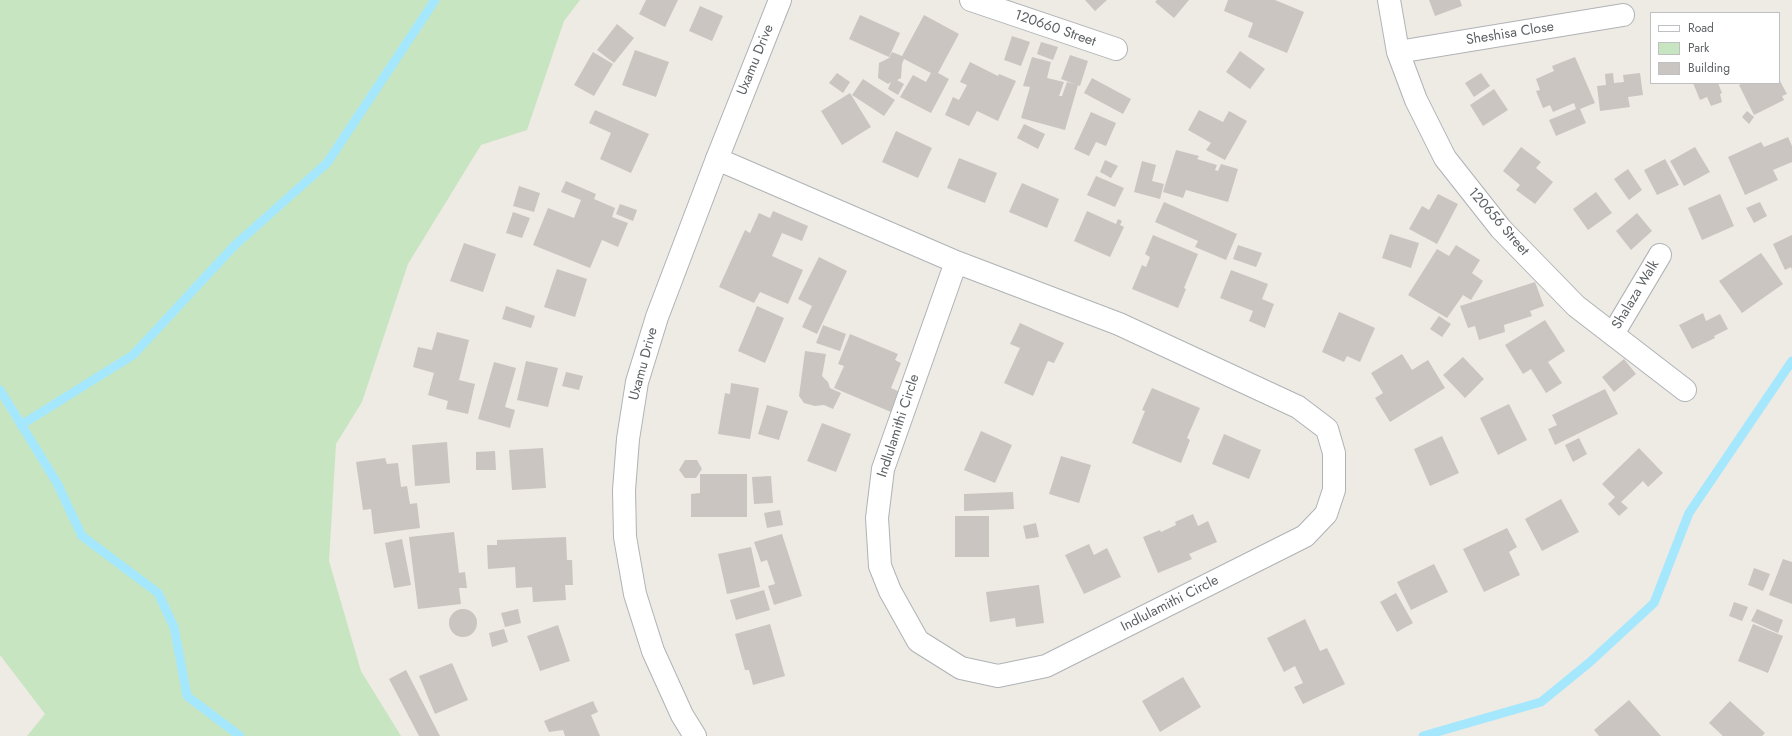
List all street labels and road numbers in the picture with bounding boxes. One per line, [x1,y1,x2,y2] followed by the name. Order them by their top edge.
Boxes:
[1012,7,1098,51] street label: 120660 Street
[1465,19,1555,49] street label: Sheshisa Close
[734,22,778,98] street label: Uxamu Drive
[1464,185,1532,259] street label: 120656 Street
[1609,257,1663,333] street label: Shalaza Walk
[626,326,662,402] street label: Uxamu Drive
[874,372,924,480] street label: Indlulamithi Circle
[1118,572,1222,636] street label: Indlulamithi Circle

